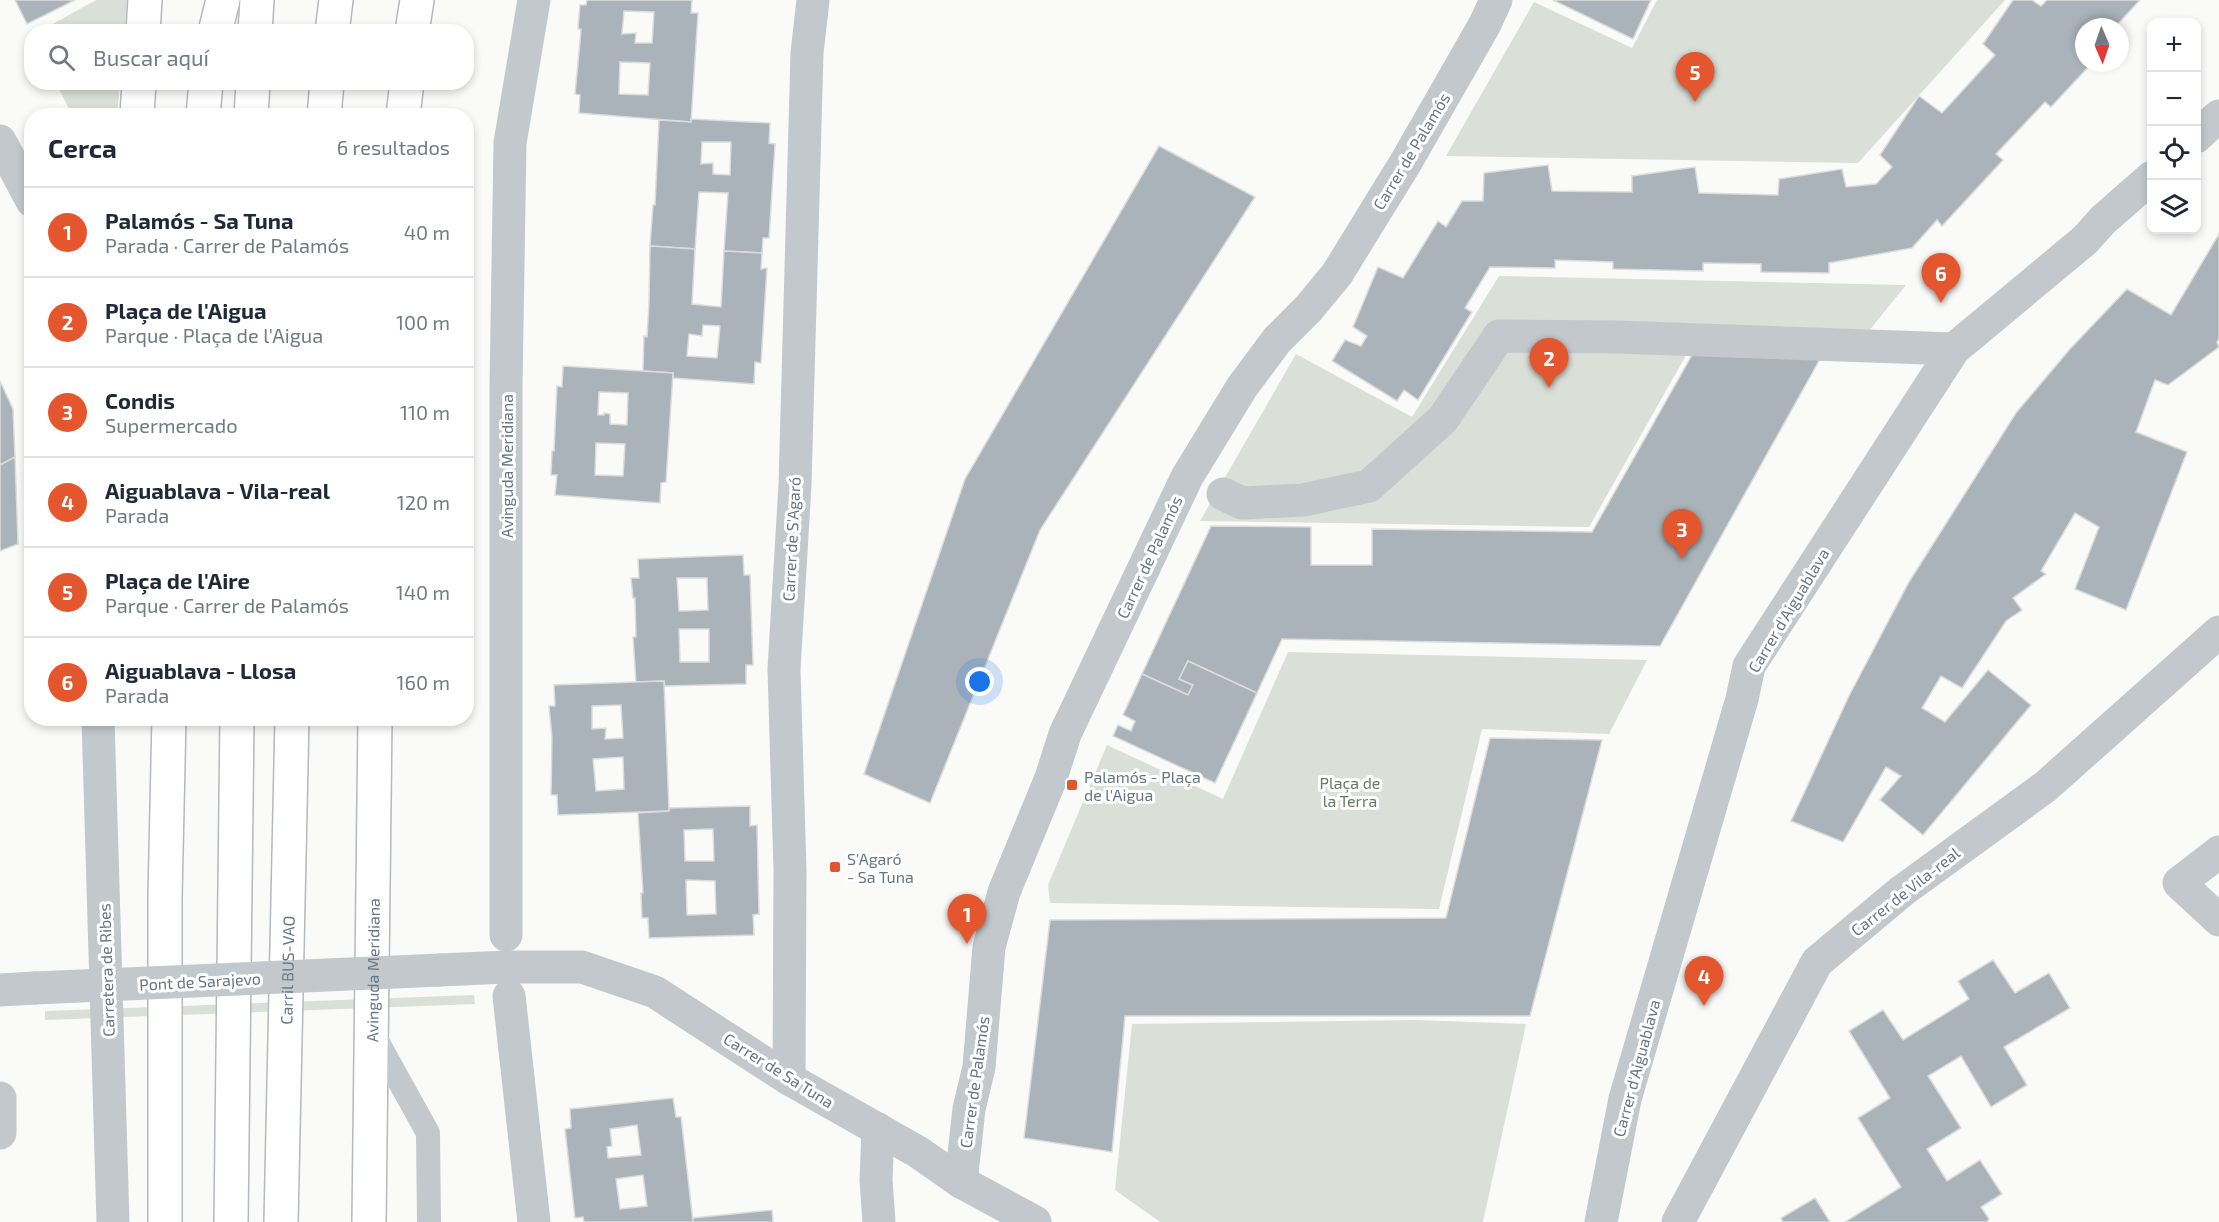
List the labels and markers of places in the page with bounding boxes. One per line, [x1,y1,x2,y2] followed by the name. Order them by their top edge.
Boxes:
[1676,52,1714,102] pin: 5
[1922,254,1960,303] pin: 6
[1530,338,1568,388] pin: 2
[1662,510,1702,559] pin: 3
[1084,767,1201,804] place label: Palamós - Plaça de l'Aigua
[1065,778,1079,792] marker: Palamós - Plaça de l'Aigua
[847,849,914,886] place label: S'Agaró - Sa Tuna
[828,860,842,874] marker: S'Agaró - Sa Tuna
[948,894,986,944] pin: 1
[1684,956,1724,1006] pin: 4

